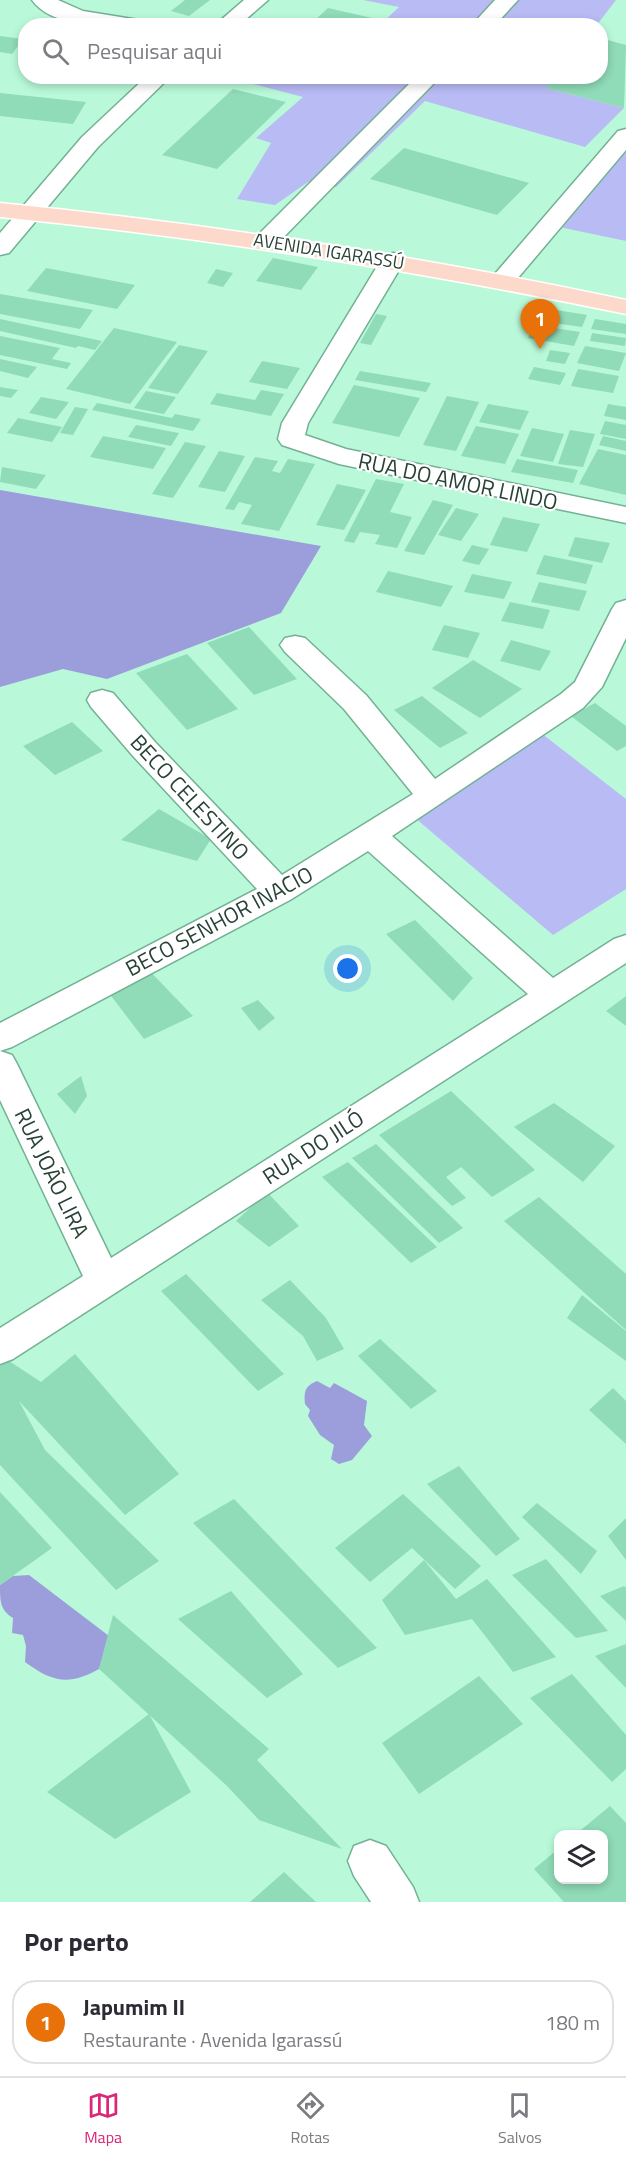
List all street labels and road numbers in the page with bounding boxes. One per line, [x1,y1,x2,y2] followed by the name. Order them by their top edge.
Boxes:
[252,226,406,276] street label: AVENIDA IGARASSÚ
[355,443,561,519] street label: RUA DO AMOR LINDO
[122,726,258,868] street label: BECO CELESTINO
[119,857,319,985] street label: BECO SENHOR INACIO
[255,1101,371,1193] street label: RUA DO JILÓ
[6,1102,98,1244] street label: RUA JOÃO LIRA

